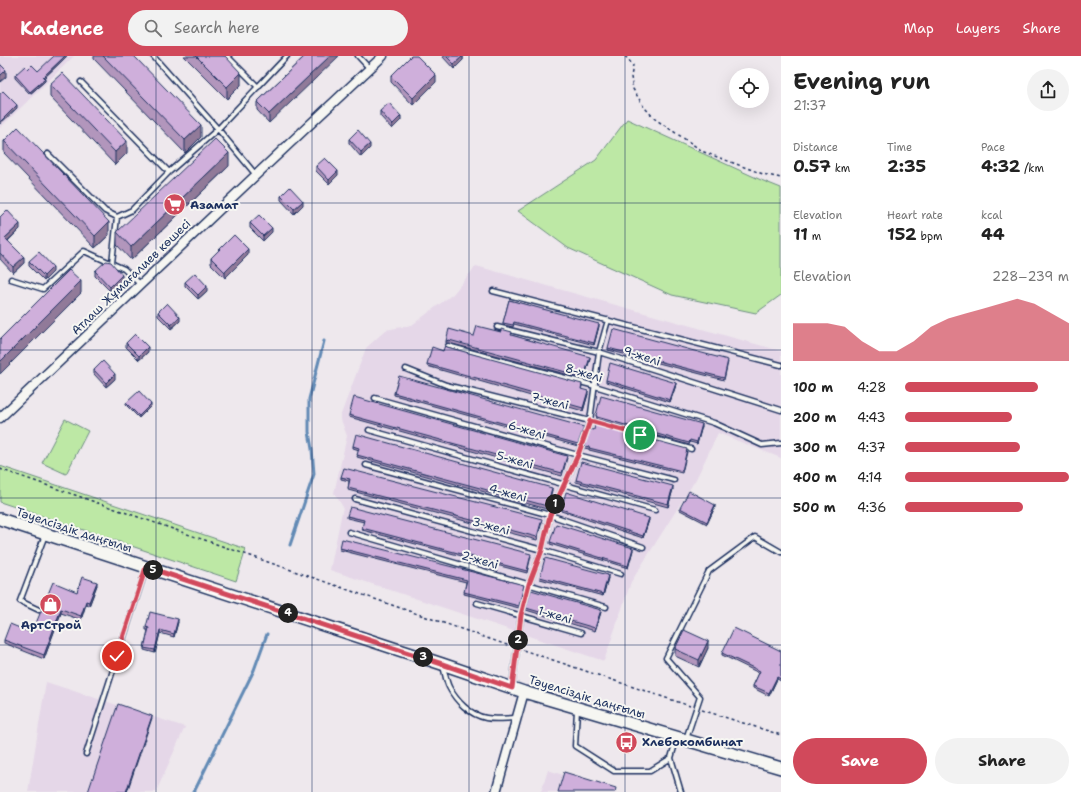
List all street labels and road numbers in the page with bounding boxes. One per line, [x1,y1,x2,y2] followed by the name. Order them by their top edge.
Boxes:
[68,216,194,338] street label: Атлаш Жұмағалиев көшесі
[621,342,663,370] street label: 9-желі
[563,360,605,386] street label: 8-желі
[530,389,570,413] street label: 7-желі
[506,417,548,443] street label: 6-желі
[495,447,535,473] street label: 5-желі
[487,480,529,506] street label: 4-желі
[14,504,134,556] street label: Тәуелсіздік даңғылы
[470,513,512,539] street label: 3-желі
[460,547,500,573] street label: 2-желі
[536,603,574,627] street label: 1-желі
[527,672,647,722] street label: Тәуелсіздік даңғылы

